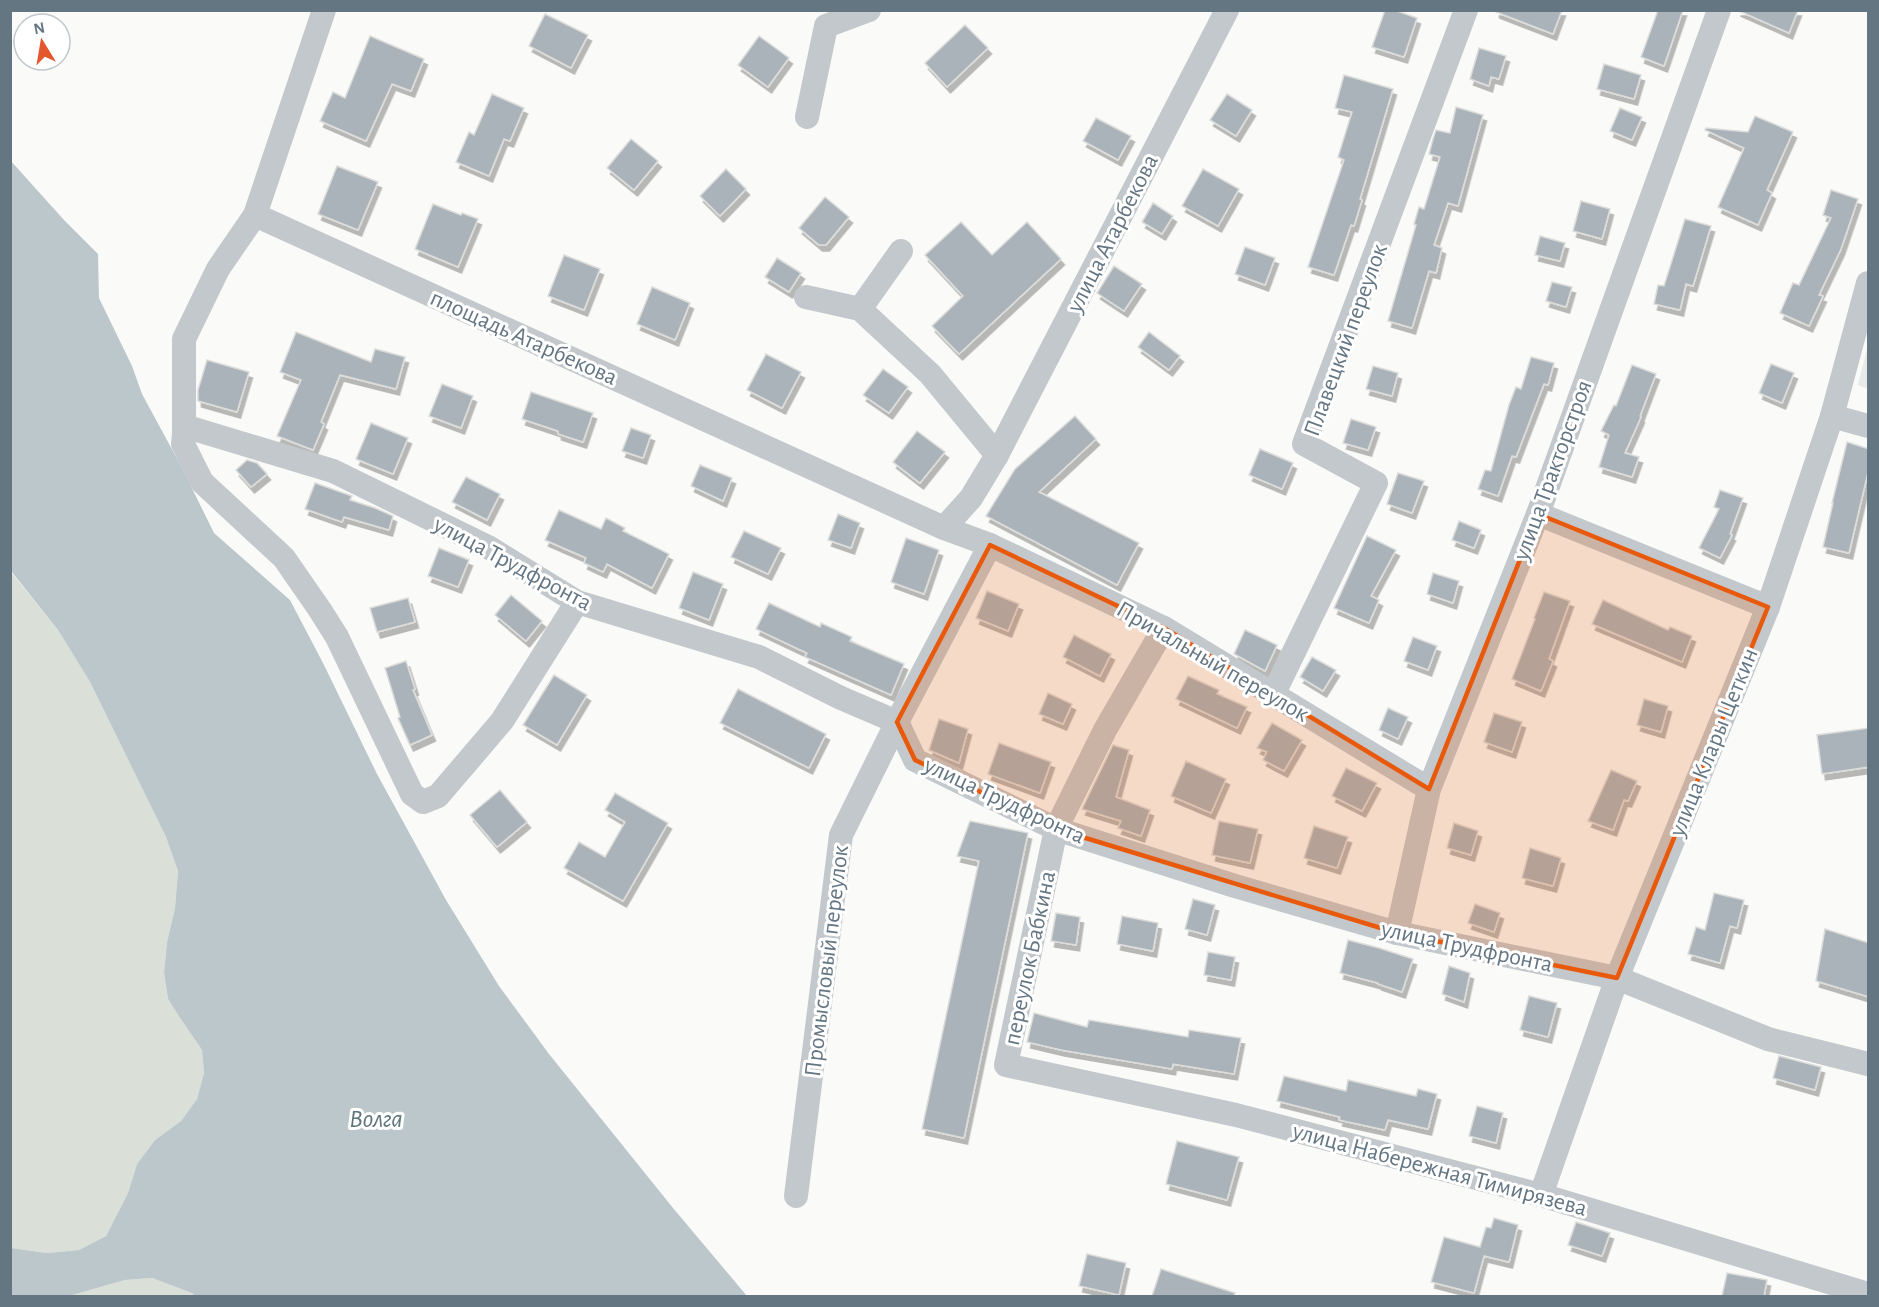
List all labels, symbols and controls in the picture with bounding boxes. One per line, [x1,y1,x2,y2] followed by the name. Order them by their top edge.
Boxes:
[12,12,72,72] north arrow
[32,19,46,37] text: N
[1062,151,1163,317] street label: улица Атарбекова
[1300,241,1392,440] street label: Плавецкий переулок
[426,286,621,390] street label: площадь Атарбекова
[1509,377,1597,565] street label: улица Тракторстроя
[429,512,595,616] street label: улица Трудфронта
[1112,597,1313,727] street label: Причальный переулок
[1665,645,1763,841] street label: улица Клары Цеткин
[919,753,1089,849] street label: улица Трудфронта
[801,844,853,1078] street label: Промысловый переулок
[1000,869,1060,1048] street label: переулок Бабкина
[1378,917,1555,977] street label: улица Трудфронта
[349,1106,403,1132] water label: Волга
[1289,1119,1590,1221] street label: улица Набережная Тимирязева

